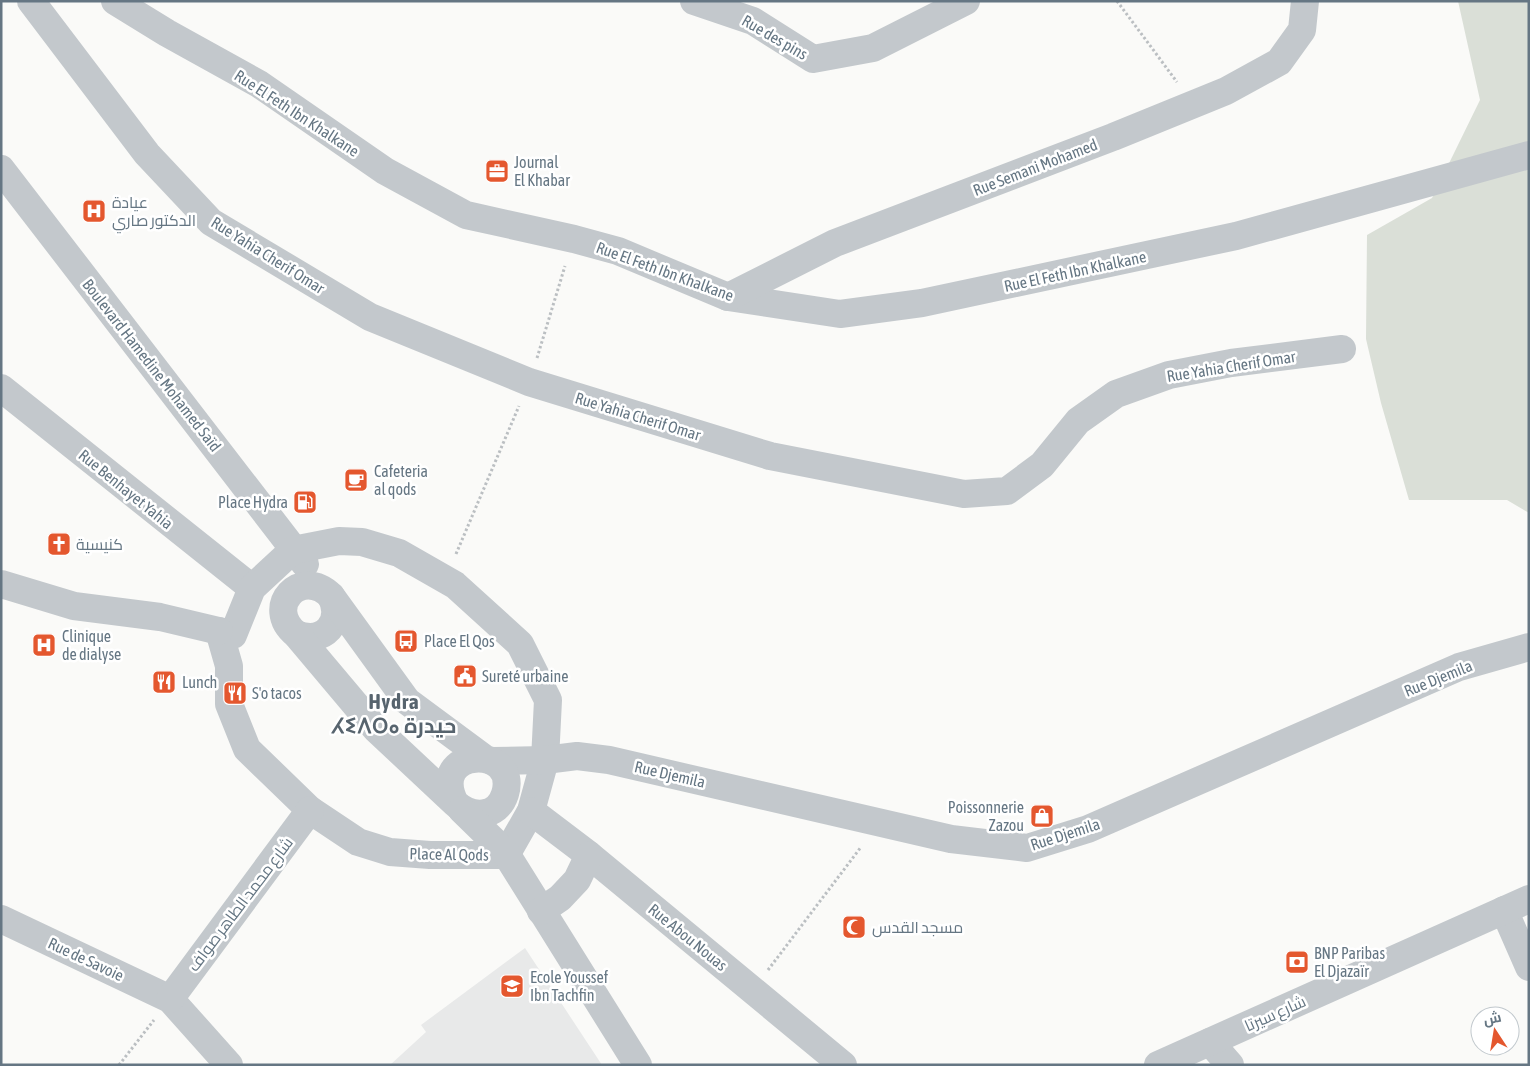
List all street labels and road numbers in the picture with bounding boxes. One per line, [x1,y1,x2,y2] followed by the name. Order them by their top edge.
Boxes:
[739,11,811,64] street label: Rue des pins
[231,66,363,160] street label: Rue El Feth Ibn Khalkane
[970,135,1100,199] street label: Rue Semani Mohamed
[208,213,328,297] street label: Rue Yahia Cherif Omar
[594,238,736,304] street label: Rue El Feth Ibn Khalkane
[1002,247,1148,295] street label: Rue El Feth Ibn Khalkane
[79,275,225,455] street label: Boulevard Hamedine Mohamed Saïd
[1165,347,1297,385] street label: Rue Yahia Cherif Omar
[573,388,703,444] street label: Rue Yahia Cherif Omar
[75,446,177,533] street label: Rue Benhayet Yahia
[1401,656,1475,701] street label: Rue Djemila
[633,757,707,792] street label: Rue Djemila
[1028,814,1102,855] street label: Rue Djemila
[184,833,299,976] street label: شارع محمد الطاهر صواف
[409,844,489,864] street label: Place Al Qods
[645,900,731,974] street label: Rue Abou Nouas
[45,934,127,984] street label: Rue de Savoie
[1242,992,1310,1037] street label: شارع سيرتا

